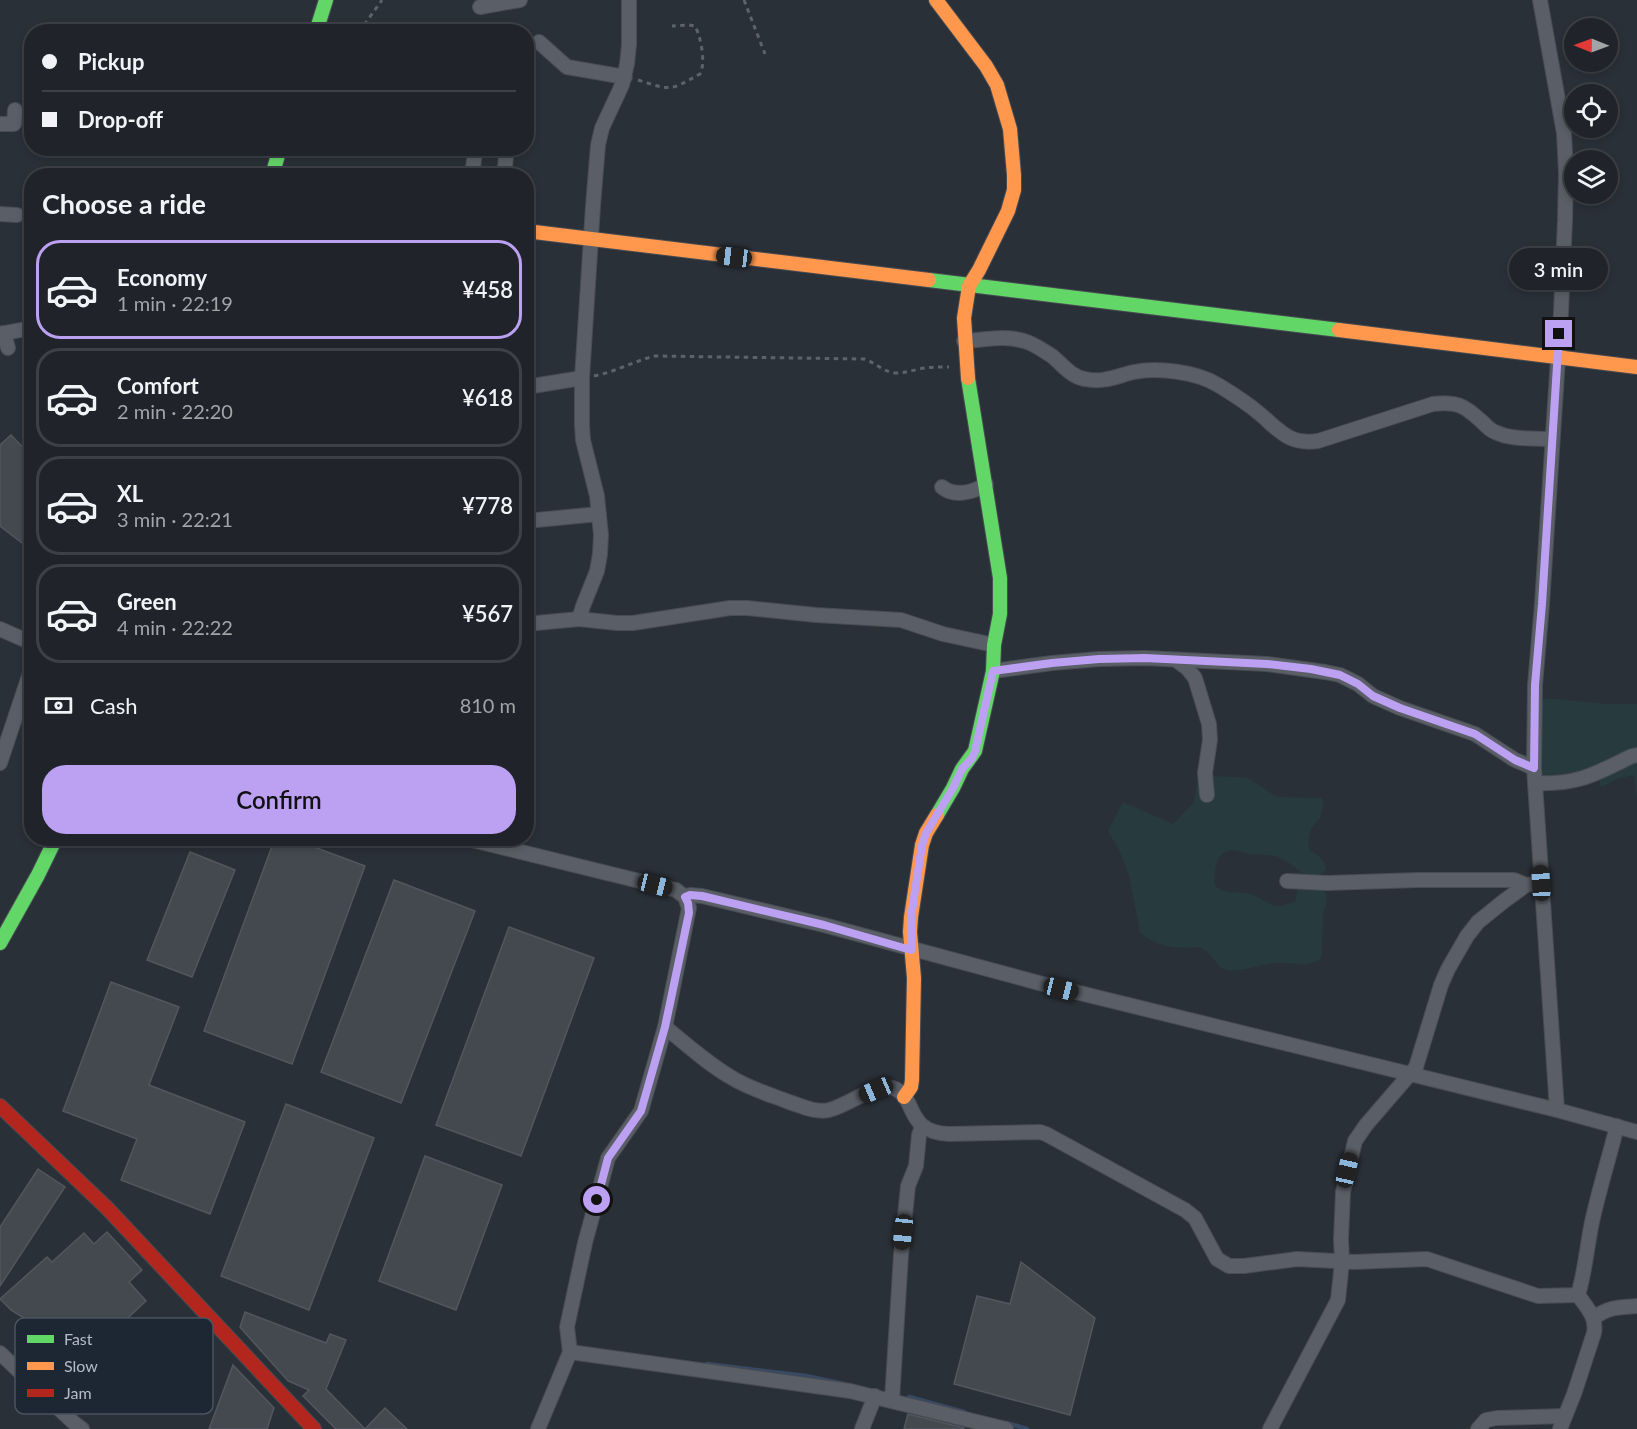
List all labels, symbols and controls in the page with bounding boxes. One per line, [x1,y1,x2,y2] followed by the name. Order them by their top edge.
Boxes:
[1564,18,1618,72] north arrow
[1564,18,1618,204] map controls
[78,48,144,75] text: Pickup
[1564,84,1618,138] button: locate
[78,106,163,133] text: Drop-off
[1564,150,1618,204] button: layers
[42,187,206,220] text: Choose a ride
[715,246,753,268] car
[1510,247,1608,289] callout: 3 min
[1534,257,1583,281] text: 3 min
[45,263,99,317] icon: car
[117,264,207,291] text: Economy
[462,276,513,303] text: ¥458
[117,291,233,315] text: 1 min · 22:19
[1545,320,1572,347] route end
[45,371,99,425] icon: car
[117,372,199,399] text: Comfort
[462,384,513,411] text: ¥618
[117,399,233,423] text: 2 min · 22:20
[45,479,99,533] icon: car
[117,480,143,507] text: XL
[462,492,513,519] text: ¥778
[117,507,233,531] text: 3 min · 22:21
[45,587,99,641] icon: car
[117,588,177,615] text: Green
[462,600,513,627] text: ¥567
[117,615,233,639] text: 4 min · 22:22
[42,689,75,722] icon: cash
[90,692,137,719] text: Cash
[460,693,516,717] text: 810 m
[42,765,516,834] button: Confirm
[1531,865,1551,901] car
[635,872,675,898] car
[1041,976,1081,1002] car
[856,1075,896,1105] car
[1334,1150,1360,1190] car
[583,1186,610,1213] route start
[892,1213,914,1251] car
[15,1318,213,1414] legend
[64,1329,93,1348] text: Fast
[64,1356,98,1375] text: Slow
[64,1383,92,1402] text: Jam

